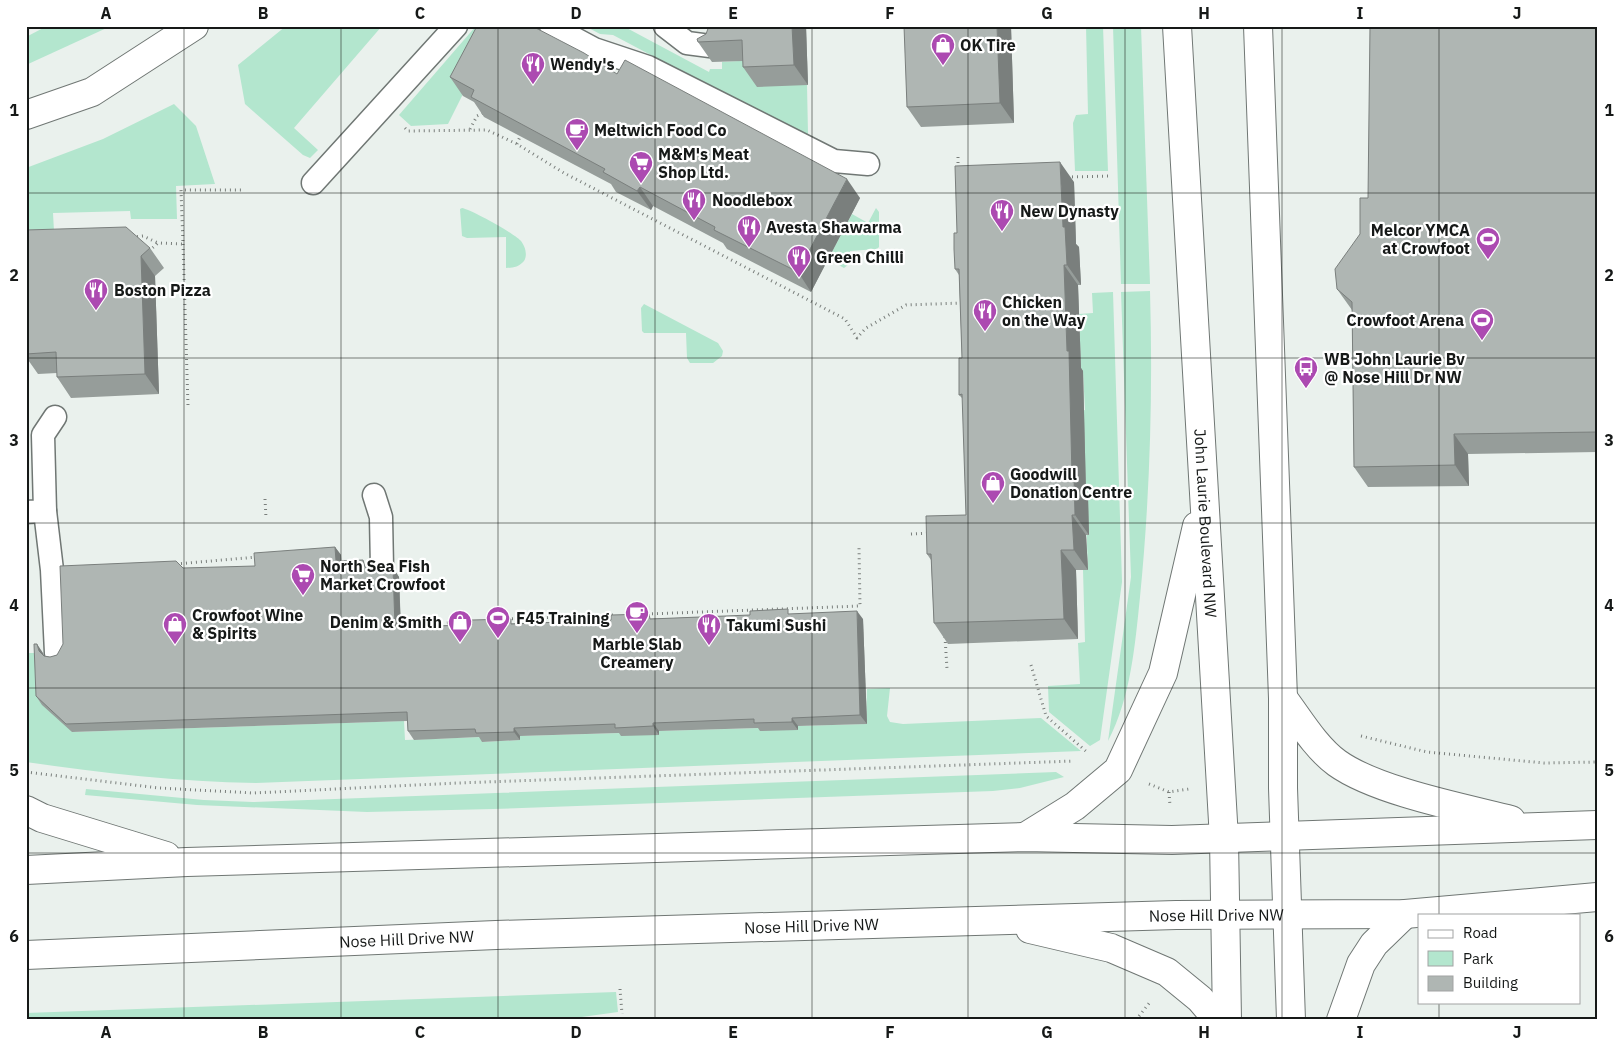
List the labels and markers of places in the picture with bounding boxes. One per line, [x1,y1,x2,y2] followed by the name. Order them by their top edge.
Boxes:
[930,32,956,66] shop icon: OK Tire
[960,35,1016,55] place label: OK Tire
[520,51,546,85] restaurant icon: Wendy's
[550,54,615,74] place label: Wendy's
[564,117,590,151] cafe icon: Meltwich Food Co
[594,120,726,140] place label: Meltwich Food Co
[658,144,749,182] place label: M&M's Meat Shop Ltd.
[628,150,654,184] supermarket icon: M&M's Meat Shop Ltd.
[681,187,707,221] restaurant icon: Noodlebox
[712,190,793,210] place label: Noodlebox
[989,198,1015,232] restaurant icon: New Dynasty
[1020,201,1119,221] place label: New Dynasty
[736,214,762,248] restaurant icon: Avesta Shawarma
[766,217,902,237] place label: Avesta Shawarma
[1371,220,1470,258] place label: Melcor YMCA at Crowfoot
[1475,226,1501,260] sports icon: Melcor YMCA at Crowfoot
[786,244,812,278] restaurant icon: Green Chilli
[816,247,904,267] place label: Green Chilli
[83,277,109,311] restaurant icon: Boston Pizza
[114,280,211,300] place label: Boston Pizza
[1002,292,1086,330] place label: Chicken on the Way
[972,298,998,332] restaurant icon: Chicken on the Way
[1469,307,1495,341] sports icon: Crowfoot Arena
[1346,310,1464,330] place label: Crowfoot Arena
[1324,349,1465,387] place label: WB John Laurie Bv @ Nose Hill Dr NW
[1293,355,1319,389] bus stop icon: WB John Laurie Bv @ Nose Hill Dr NW
[1010,464,1132,502] place label: Goodwill Donation Centre
[980,470,1006,504] shop icon: Goodwill Donation Centre
[320,556,445,594] place label: North Sea Fish Market Crowfoot
[290,562,316,596] supermarket icon: North Sea Fish Market Crowfoot
[624,600,650,634] cafe icon: Marble Slab Creamery
[192,605,303,643] place label: Crowfoot Wine & Spirits
[485,605,511,639] sports icon: F45 Training
[516,608,610,628] place label: F45 Training
[447,609,473,643] shop icon: Denim & Smith
[162,611,188,645] shop icon: Crowfoot Wine & Spirits
[330,612,442,632] place label: Denim & Smith
[696,612,722,646] restaurant icon: Takumi Sushi
[726,615,826,635] place label: Takumi Sushi
[592,634,682,672] place label: Marble Slab Creamery

